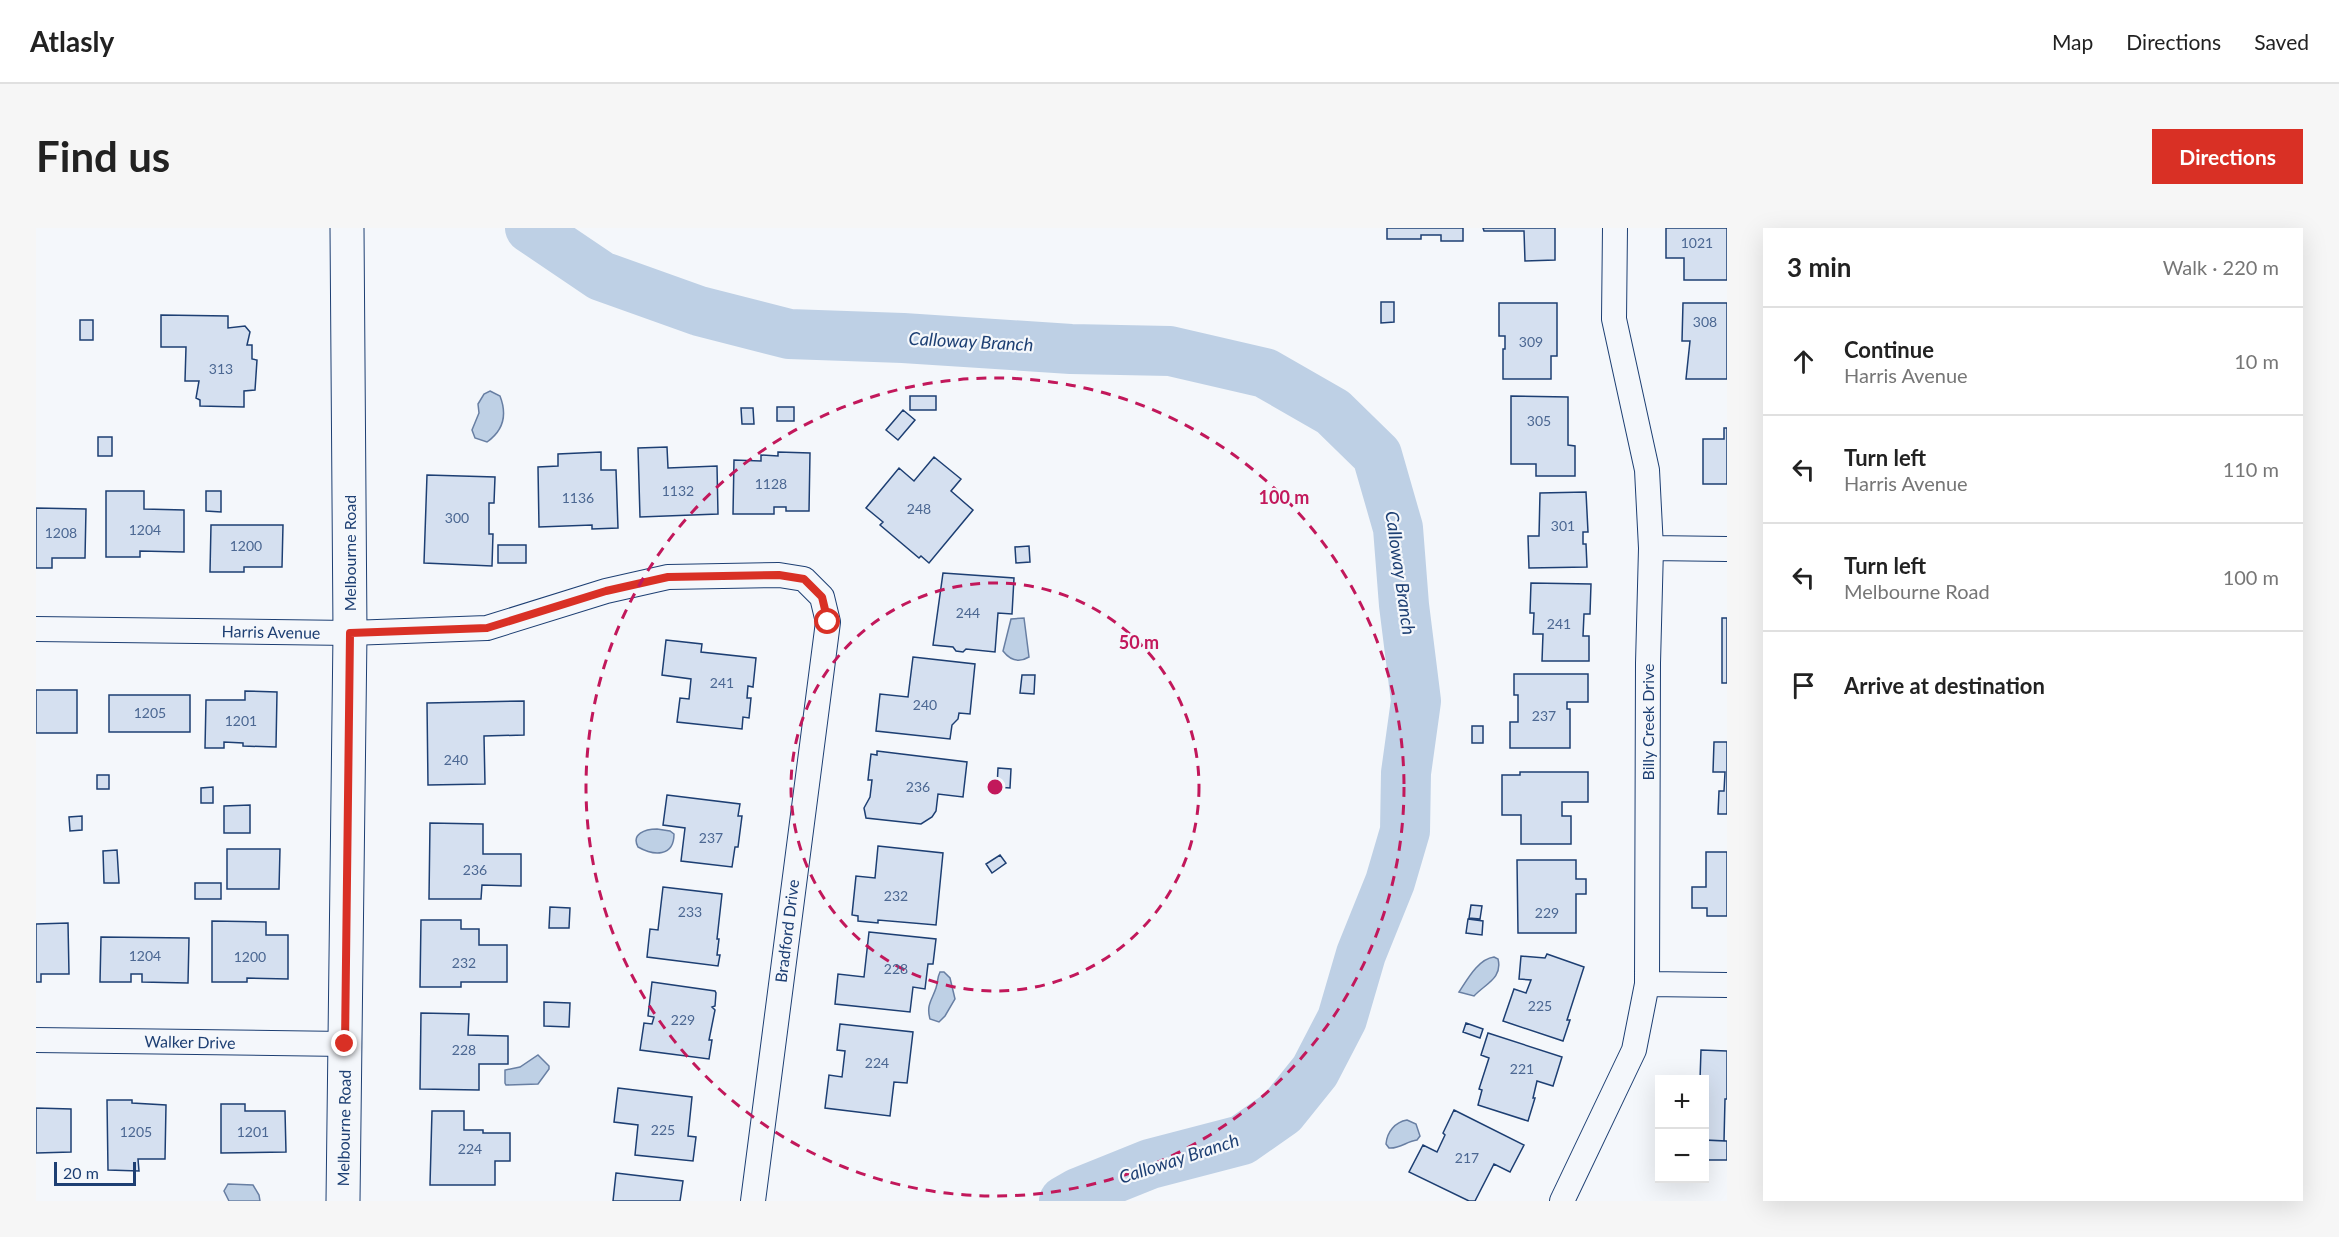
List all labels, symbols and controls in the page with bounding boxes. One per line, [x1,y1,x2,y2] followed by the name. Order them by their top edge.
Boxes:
[30,24,114,58] text: Atlasly
[2052,29,2093,54] text: Map
[2126,29,2221,54] text: Directions
[2254,29,2309,54] text: Saved
[2152,129,2303,184] button: Directions
[36,131,170,181] text: Find us
[1681,234,1713,251] house number: 1021
[1787,251,1851,283] text: 3 min
[2163,255,2279,279] text: Walk · 220 m
[1693,313,1717,330] house number: 308
[908,327,1034,355] water label: Calloway Branch
[1519,333,1543,350] house number: 309
[1844,336,1934,363] text: Continue
[1787,345,1820,378] icon: ahead
[2234,349,2279,373] text: 10 m
[209,360,233,377] house number: 313
[1844,363,1968,387] text: Harris Avenue
[1527,412,1551,429] house number: 305
[1844,444,1926,471] text: Turn left
[1787,453,1820,486] icon: left
[2223,457,2279,481] text: 110 m
[1844,471,1968,495] text: Harris Avenue
[755,475,787,492] house number: 1128
[662,482,694,499] house number: 1132
[1259,486,1309,508] text: 100 m
[562,489,594,506] house number: 1136
[340,495,359,611] street label: Melbourne Road
[907,500,931,517] house number: 248
[445,509,469,526] house number: 300
[1381,509,1421,636] water label: Calloway Branch
[1551,517,1575,534] house number: 301
[129,521,161,538] house number: 1204
[45,524,77,541] house number: 1208
[230,537,262,554] house number: 1200
[1844,552,1926,579] text: Turn left
[1787,561,1820,594] icon: left
[2223,565,2279,589] text: 100 m
[1844,579,1990,603] text: Melbourne Road
[956,604,980,621] house number: 244
[814,608,840,634] route start
[1547,615,1571,632] house number: 241
[221,621,321,642] street label: Harris Avenue
[1119,631,1159,653] text: 50 m
[1638,664,1657,780] street label: Billy Creek Drive
[1787,669,1820,702] icon: arrive
[1844,672,2045,699] text: Arrive at destination
[710,674,734,691] house number: 241
[913,696,937,713] house number: 240
[134,704,166,721] house number: 1205
[1532,707,1556,724] house number: 237
[225,712,257,729] house number: 1201
[444,751,468,768] house number: 240
[985,777,1005,797] centre of rings
[906,778,930,795] house number: 236
[699,829,723,846] house number: 237
[463,861,487,878] house number: 236
[771,878,802,984] street label: Bradford Drive
[884,887,908,904] house number: 232
[678,903,702,920] house number: 233
[1535,904,1559,921] house number: 229
[129,947,161,964] house number: 1204
[234,948,266,965] house number: 1200
[452,954,476,971] house number: 232
[884,960,908,977] house number: 228
[1528,997,1552,1014] house number: 225
[671,1011,695,1028] house number: 229
[331,1030,357,1056] route end
[144,1031,236,1052] street label: Walker Drive
[452,1041,476,1058] house number: 228
[865,1054,889,1071] house number: 224
[1510,1060,1534,1077] house number: 221
[333,1070,354,1186] street label: Melbourne Road
[1655,1075,1709,1183] map controls
[1655,1075,1709,1129] button: +
[651,1121,675,1138] house number: 225
[120,1123,152,1140] house number: 1205
[237,1123,269,1140] house number: 1201
[1116,1128,1241,1188] water label: Calloway Branch
[1655,1129,1709,1183] button: −
[458,1140,482,1157] house number: 224
[1455,1149,1479,1166] house number: 217
[54,1159,136,1186] scale bar
[63,1163,99,1182] text: 20 m

